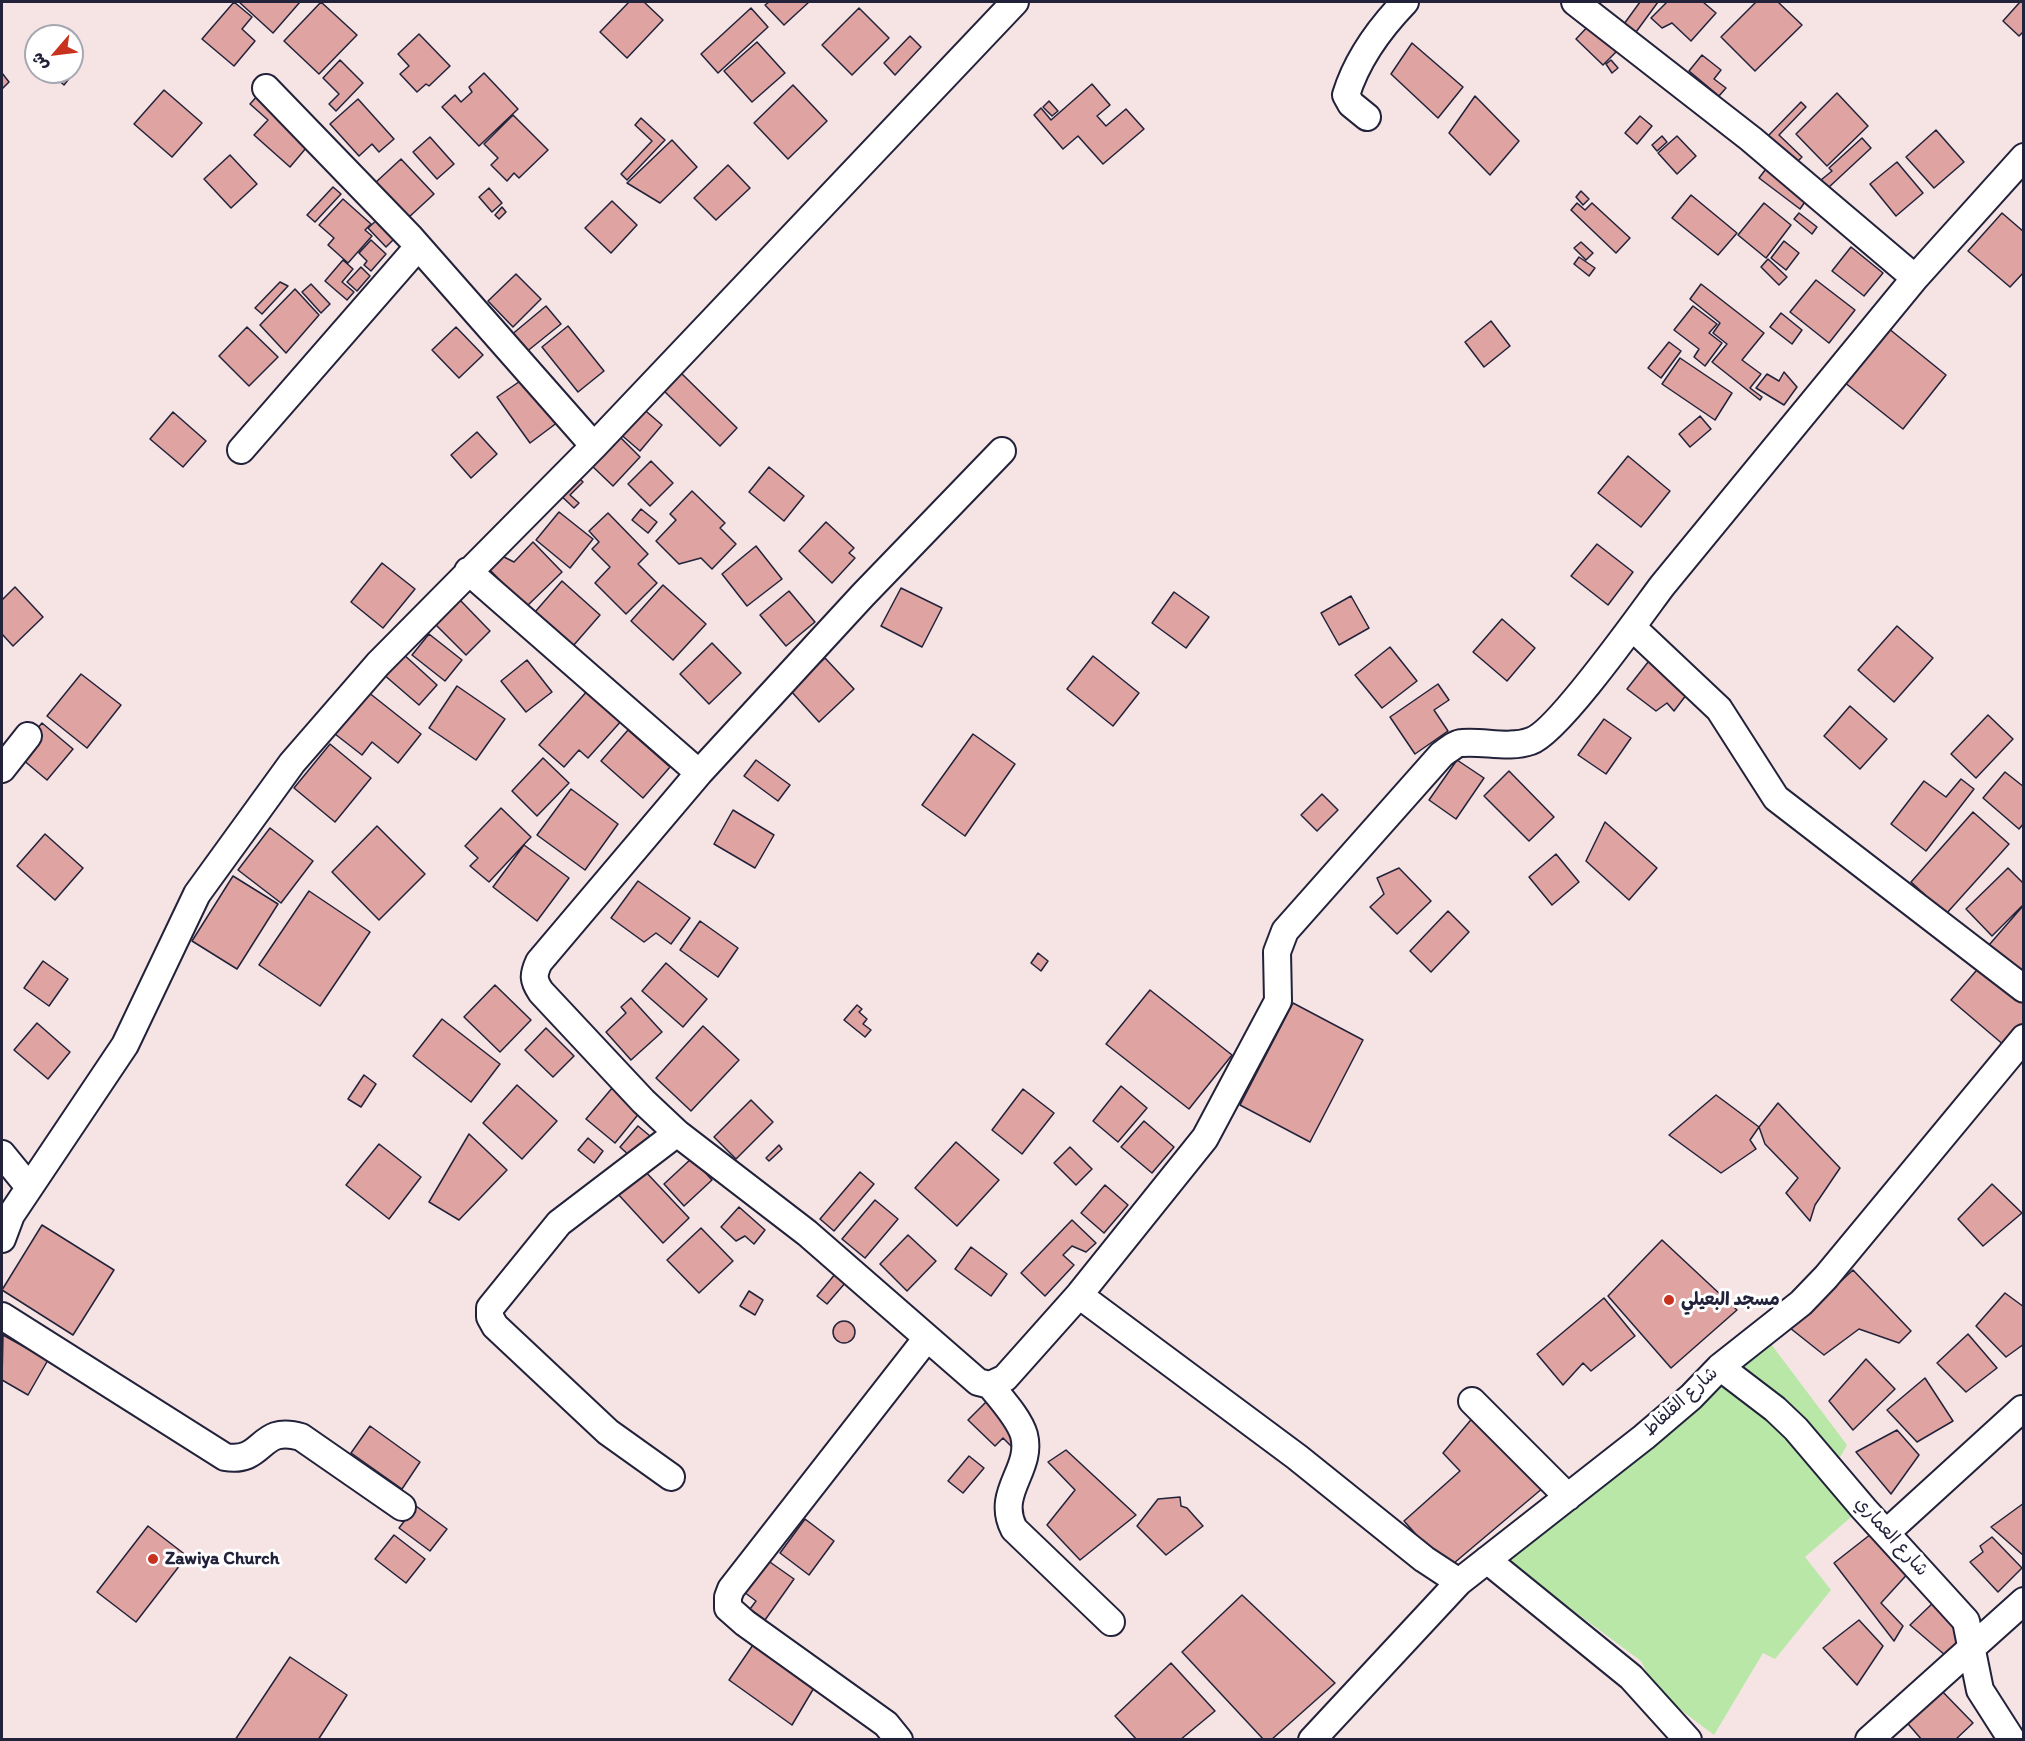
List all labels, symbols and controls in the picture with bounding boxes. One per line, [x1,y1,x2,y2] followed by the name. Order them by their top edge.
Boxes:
[24,24,84,84] north arrow
[27,50,52,74] text: ش
[1681,1289,1780,1311] place label: مسجد البعيلي
[1662,1293,1676,1307] marker: مسجد البعيلي
[1639,1363,1723,1441] street label: شارع القلفاط
[1850,1493,1932,1581] street label: شارع العماري
[165,1548,279,1570] place label: Zawiya Church
[146,1552,160,1566] marker: Zawiya Church

